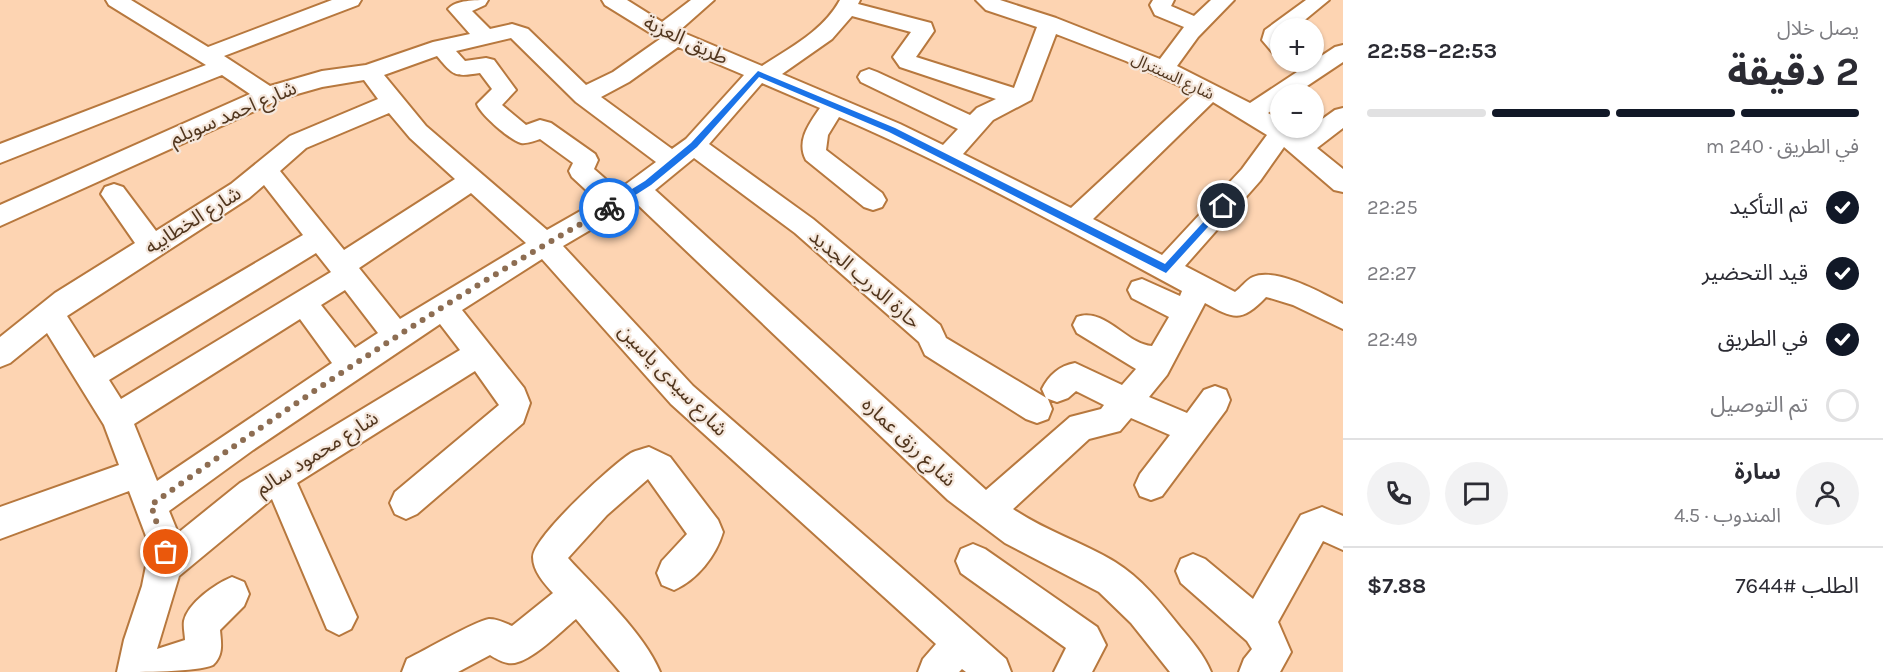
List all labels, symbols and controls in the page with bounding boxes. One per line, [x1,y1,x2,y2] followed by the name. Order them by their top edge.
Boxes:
[640,10,732,70] street label: طريق العزبة
[1777,17,1859,40] text: يصل خلال
[1270,18,1324,138] map controls
[1270,18,1324,72] button: +
[1367,38,1497,64] text: 22:53–22:58
[1127,49,1217,106] street label: شارع السنترال
[1727,49,1859,95] text: 2 دقيقة
[166,76,301,153] street label: شارع احمد سويلم
[1270,84,1324,138] button: −
[1706,135,1859,158] text: في الطريق · 240 m
[579,178,639,238] courier
[1197,180,1248,231] pin
[141,181,247,261] street label: شارع الخطابيه
[1206,189,1239,222] icon: home
[1826,191,1859,224] icon: check
[593,192,626,225] icon: bike
[1729,194,1808,220] text: تم التأكيد
[1367,196,1418,219] text: 22:25
[805,225,925,333] street label: حارة الدرب الجديد
[1826,257,1859,290] icon: check
[1702,260,1808,286] text: قيد التحضير
[1367,262,1416,285] text: 22:27
[612,319,732,443] street label: شارع سيدى ياسين
[1826,323,1859,356] icon: check
[1718,326,1808,352] text: في الطريق
[1367,328,1418,351] text: 22:49
[1710,392,1808,418] text: تم التوصيل
[855,393,961,494] street label: شارع رزق عماره
[251,406,384,502] street label: شارع محمود سالم
[1735,459,1781,485] text: سارة
[1367,462,1430,525] button: phone
[1445,462,1508,525] button: chat
[1796,462,1859,525] button: person
[1674,504,1781,527] text: المندوب · 4.5
[140,526,191,577] pin
[149,535,182,568] icon: bag
[1367,573,1426,599] text: $7.88
[1735,573,1859,599] text: الطلب #7644

